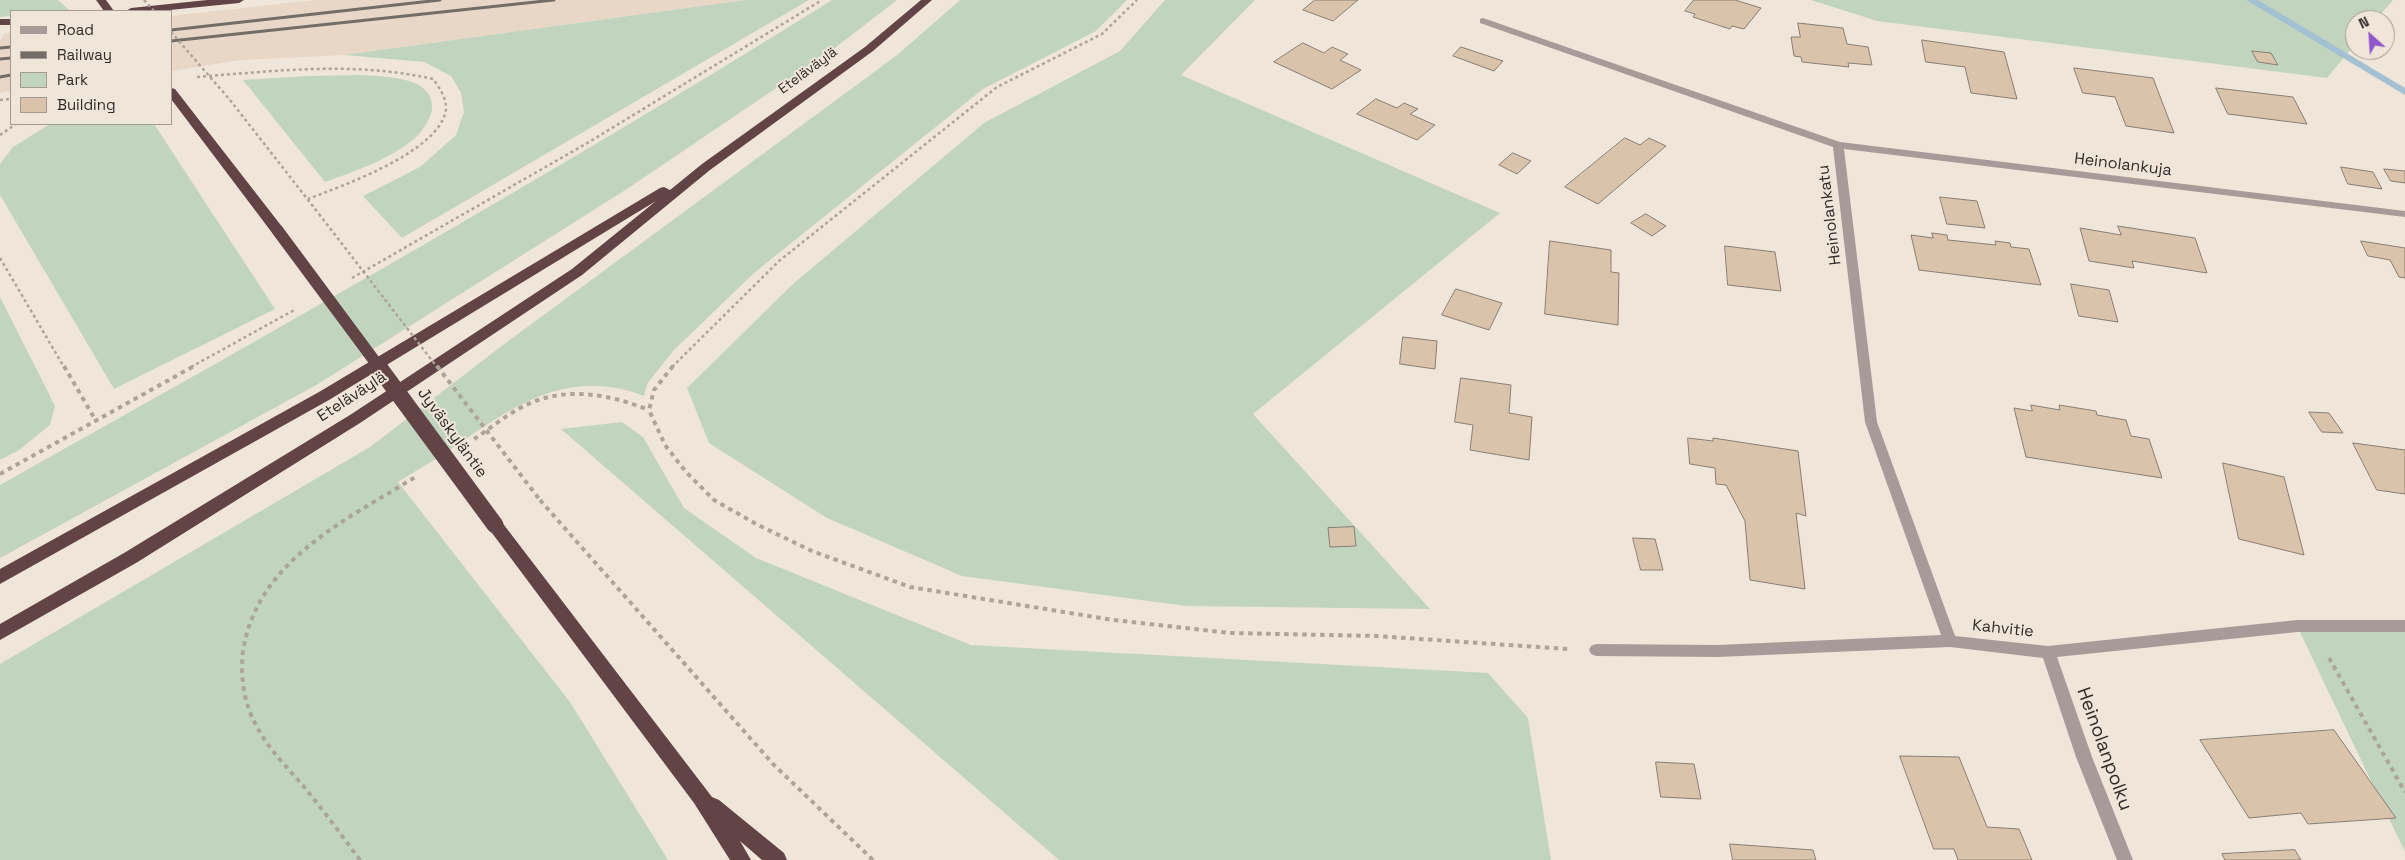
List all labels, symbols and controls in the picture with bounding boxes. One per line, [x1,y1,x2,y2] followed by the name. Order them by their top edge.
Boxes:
[10,10,172,125] legend
[2345,10,2395,60] north arrow
[2356,12,2372,33] text: N
[57,20,94,39] text: Road
[775,44,841,98] street label: Eteläväylä
[57,45,112,64] text: Railway
[57,70,88,89] text: Park
[57,95,116,114] text: Building
[2073,149,2173,181] street label: Heinolankuja
[1814,164,1846,266] street label: Heinolankatu
[314,368,390,426] street label: Eteläväylä
[413,384,491,482] street label: Jyväskyläntie
[1971,616,2035,642] street label: Kahvitie
[2071,684,2137,814] street label: Heinolanpolku

